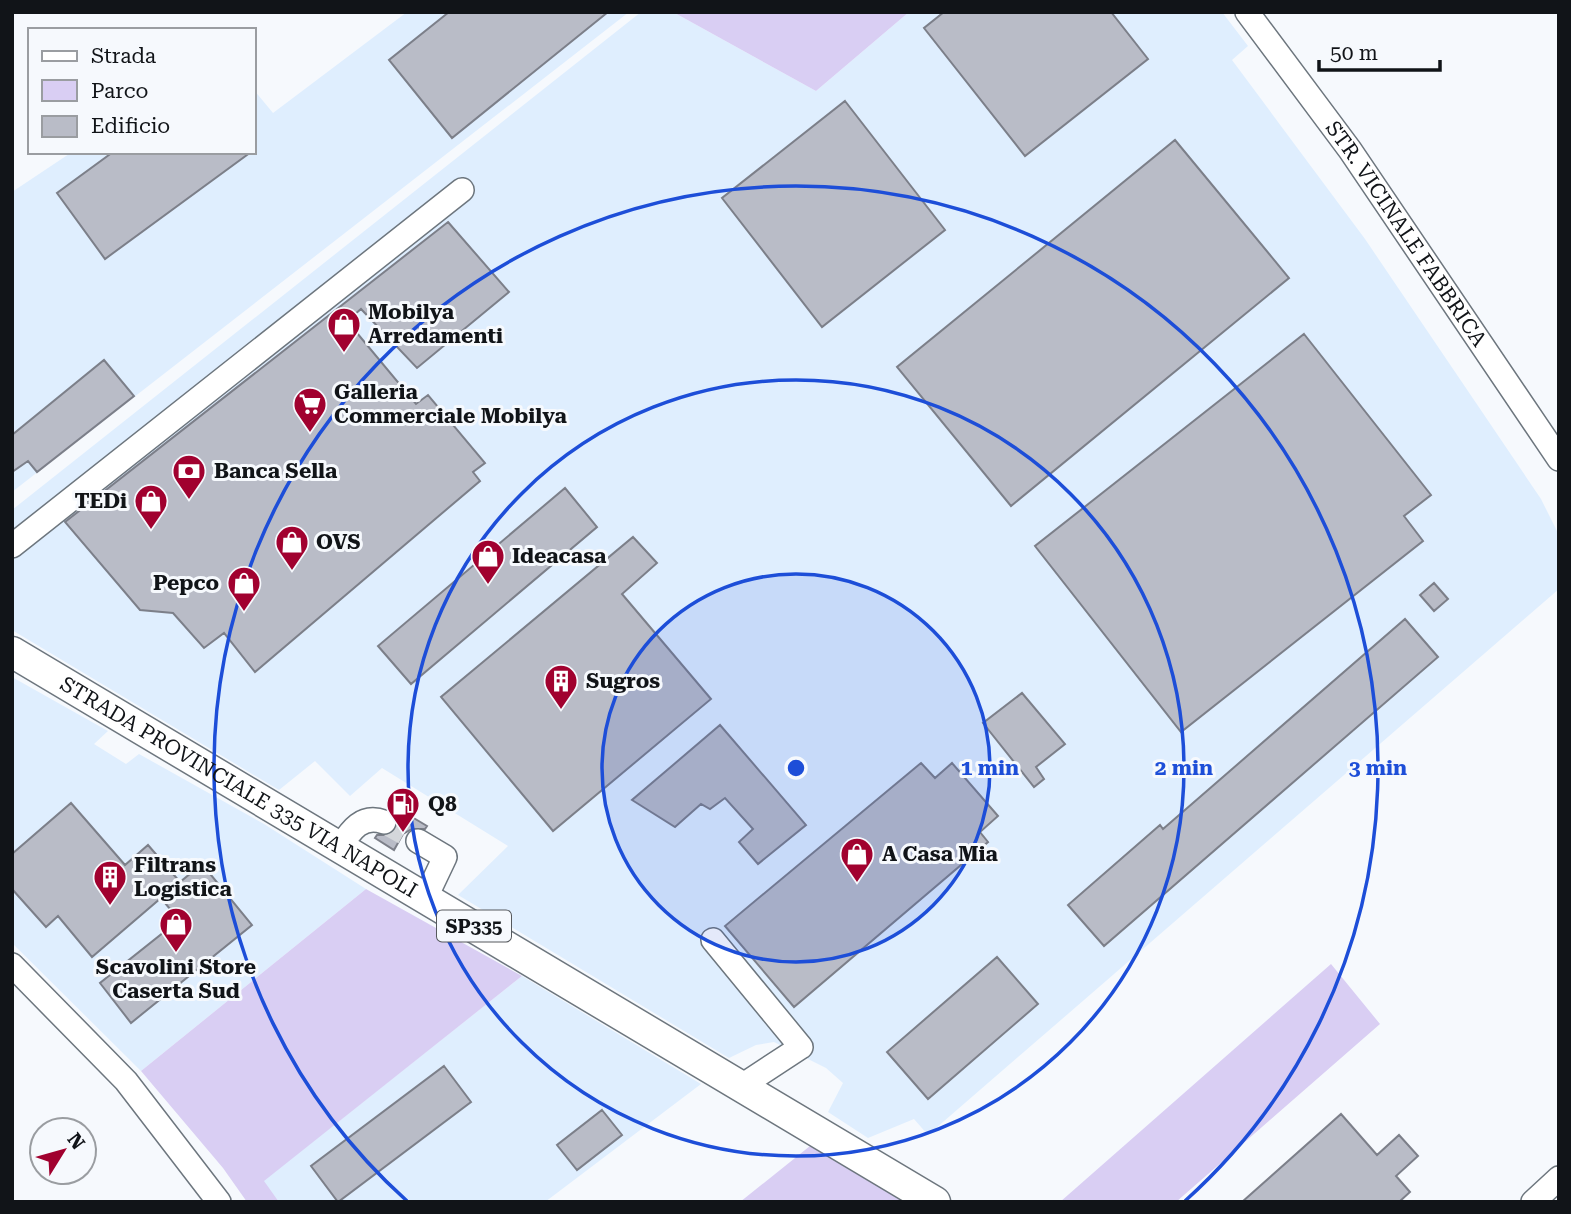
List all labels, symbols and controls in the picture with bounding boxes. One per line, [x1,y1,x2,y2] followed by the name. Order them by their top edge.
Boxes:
[28,28,256,154] legend
[1319,28,1440,72] scale bar
[1330,41,1378,65] text: 50 m
[91,44,157,68] text: Strada
[91,79,148,103] text: Parco
[91,114,170,138] text: Edificio
[1321,116,1492,351] street label: STR. VICINALE FABBRICA
[368,300,503,348] place label: Mobilya Arredamenti
[325,305,363,354] shop icon: Mobilya Arredamenti
[334,380,567,428] place label: Galleria Commerciale Mobilya
[291,385,329,434] supermarket icon: Galleria Commerciale Mobilya
[170,452,208,501] bank icon: Banca Sella
[214,459,338,483] place label: Banca Sella
[132,482,170,531] shop icon: TEDi
[74,489,127,513] place label: TEDi
[273,523,311,572] shop icon: OVS
[316,530,360,554] place label: OVS
[469,537,507,586] shop icon: Ideacasa
[512,544,607,568] place label: Ideacasa
[225,564,263,613] shop icon: Pepco
[153,571,219,595] place label: Pepco
[542,662,580,711] building icon: Sugros
[586,669,660,693] place label: Sugros
[56,672,422,903] street label: STRADA PROVINCIALE 335 VIA NAPOLI
[784,756,808,780] centre of rings
[961,756,1019,780] text: 1 min
[1155,756,1213,780] text: 2 min
[1349,756,1407,780] text: 3 min
[384,785,422,834] fuel station icon: Q8
[428,792,457,816] place label: Q8
[838,835,876,884] shop icon: A Casa Mia
[882,842,999,866] place label: A Casa Mia
[134,853,233,901] place label: Filtrans Logistica
[91,858,129,907] building icon: Filtrans Logistica
[157,905,195,954] shop icon: Scavolini Store Caserta Sud
[437,910,511,942] road number: SP335
[96,955,256,1003] place label: Scavolini Store Caserta Sud
[28,1116,98,1186] north arrow
[63,1128,90,1154] text: N

